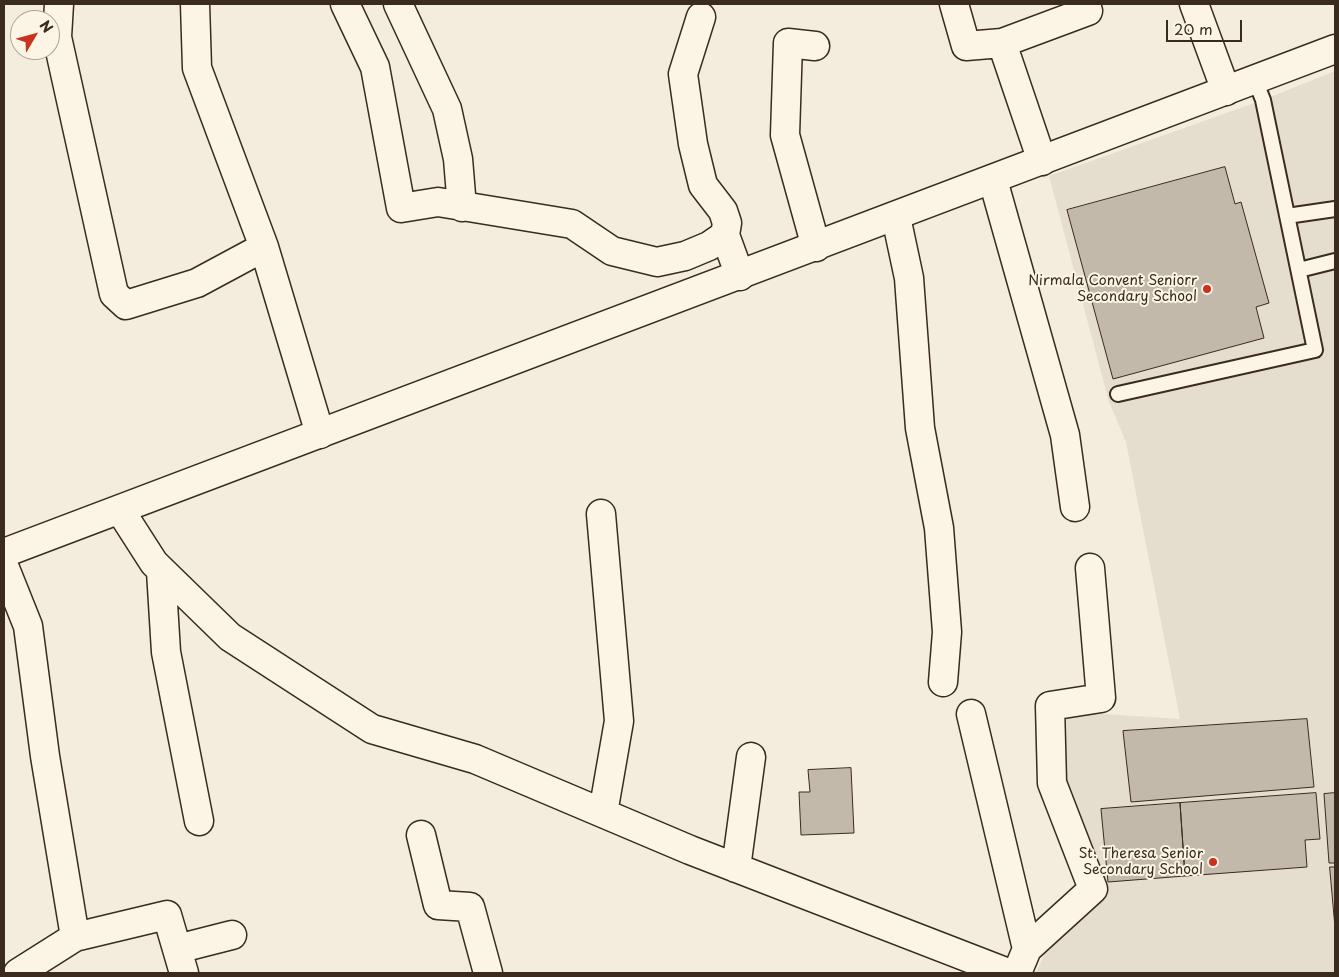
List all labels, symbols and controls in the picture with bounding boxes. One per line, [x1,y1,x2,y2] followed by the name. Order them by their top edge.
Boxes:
[10,10,60,60] north arrow
[1169,10,1245,42] scale bar
[35,16,58,37] text: N
[1174,17,1213,40] text: 20 m
[1028,273,1197,306] place label: Nirmala Convent Seniorr Secondary School
[1201,283,1213,295] marker: Nirmala Convent Seniorr Secondary School
[1079,846,1203,879] place label: St. Theresa Senior Secondary School
[1207,856,1219,868] marker: St. Theresa Senior Secondary School

